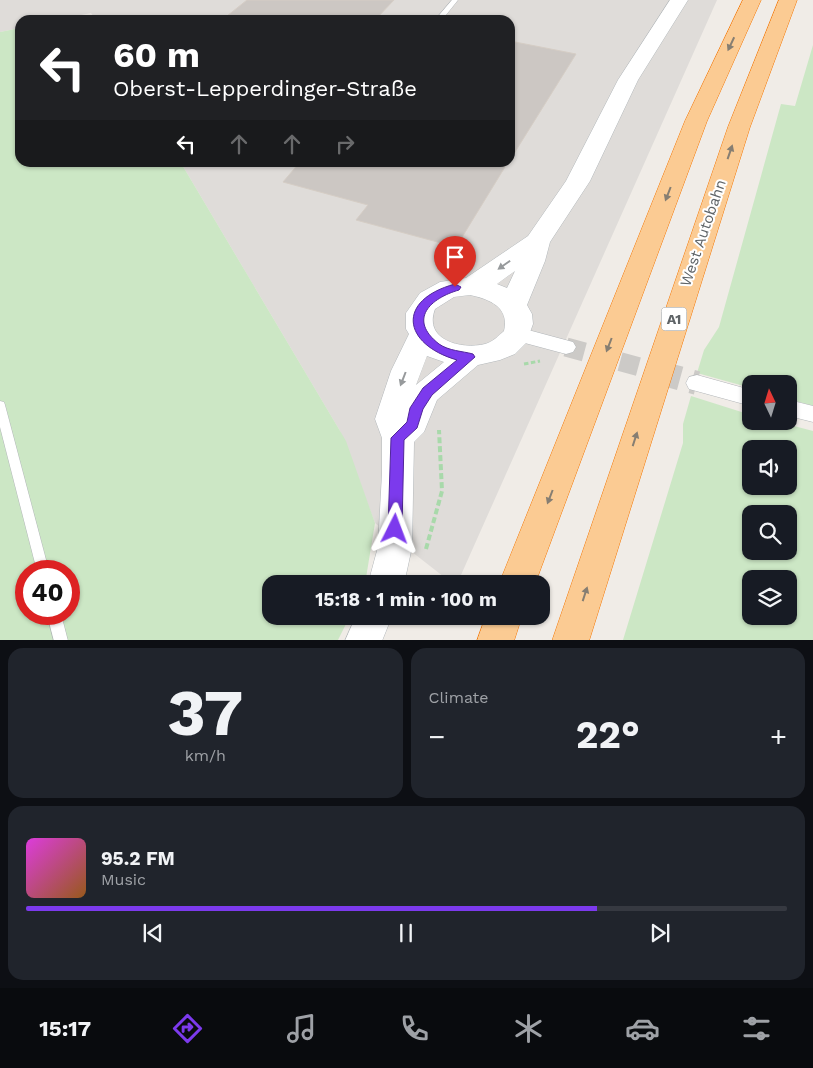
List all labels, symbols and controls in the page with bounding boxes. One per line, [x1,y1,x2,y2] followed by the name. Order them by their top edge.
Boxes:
[113,34,200,76] text: 60 m
[30,35,95,100] icon: left
[727,37,735,51] one-way arrow
[113,76,417,101] text: Oberst-Lepperdinger-Straße
[172,130,200,158] icon: left
[225,130,253,158] icon: ahead
[278,130,306,158] icon: ahead
[331,130,359,158] icon: right
[727,145,735,160] one-way arrow
[676,177,730,289] street label: West Autobahn
[663,186,671,201] one-way arrow
[434,236,476,287] pin
[441,243,469,271] icon: arrive
[498,260,511,270] one-way arrow
[662,308,686,330] road number: A1
[605,338,613,353] one-way arrow
[398,372,406,386] one-way arrow
[742,375,798,430] north arrow
[742,375,797,625] map controls
[632,432,640,447] one-way arrow
[742,440,797,495] button: sound
[546,490,554,504] one-way arrow
[368,502,420,554] position arrow
[742,505,797,560] button: search
[15,560,80,625] speed limit sign: 40
[742,570,797,625] button: layers
[582,586,590,601] one-way arrow
[315,588,497,611] text: 15:18 · 1 min · 100 m
[167,675,243,751] text: 37
[429,688,489,707] text: Climate
[576,713,640,757] text: 22°
[429,720,445,753] text: −
[770,720,787,753] text: +
[185,746,226,765] text: km/h
[101,847,175,870] text: 95.2 FM
[101,870,146,889] text: Music
[139,919,167,947] icon: previous
[392,919,420,947] icon: pause
[646,919,674,947] icon: next
[170,1011,205,1046] icon: directions
[284,1011,319,1046] icon: music
[397,1011,432,1046] icon: phone
[511,1011,546,1046] icon: climate
[625,1011,660,1046] icon: car
[739,1011,774,1046] icon: filters
[39,1016,91,1041] text: 15:17

